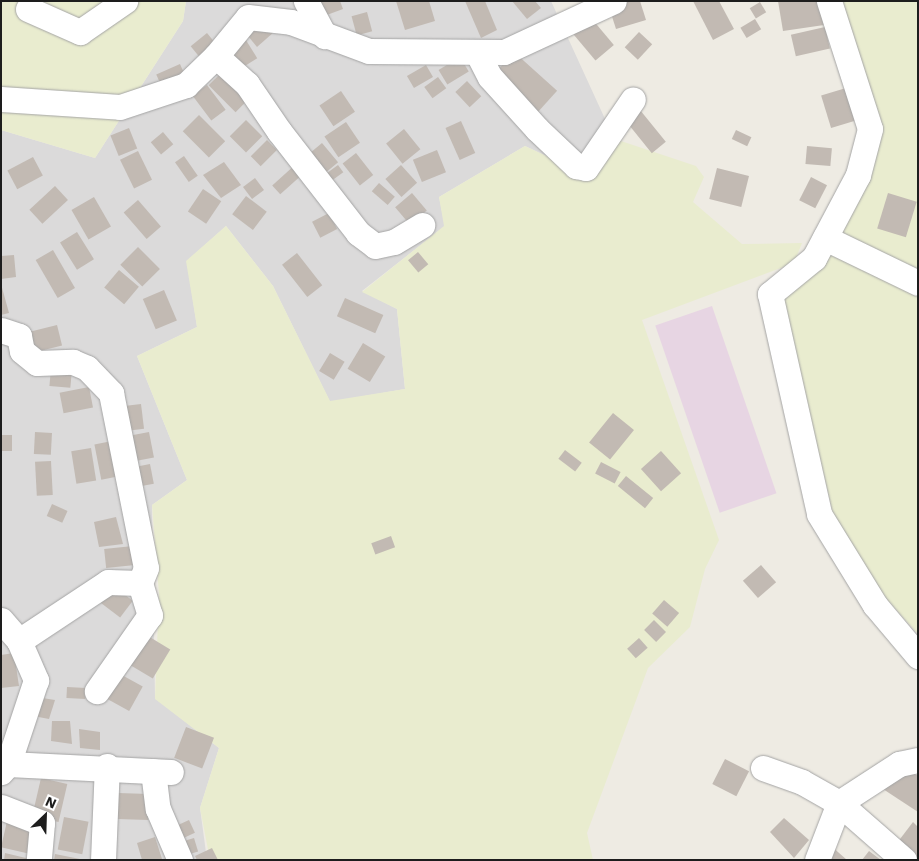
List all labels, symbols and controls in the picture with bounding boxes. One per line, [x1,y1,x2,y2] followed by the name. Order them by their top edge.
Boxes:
[20,791,70,841] north arrow
[43,793,59,812] text: N

